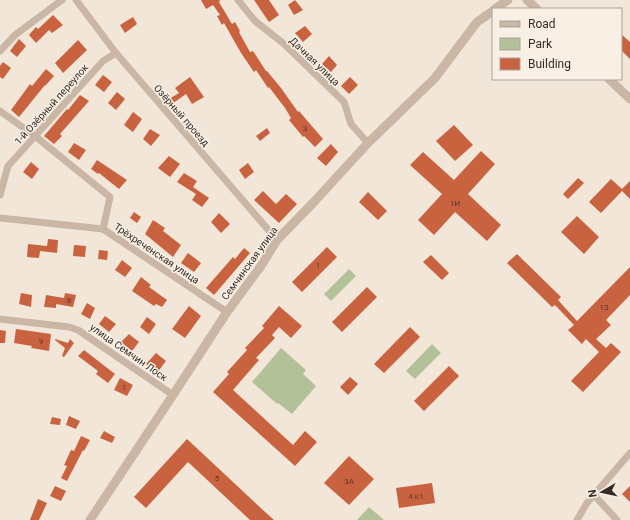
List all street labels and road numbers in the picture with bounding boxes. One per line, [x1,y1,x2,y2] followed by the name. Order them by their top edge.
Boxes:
[287,35,342,88] street label: Дачная улица
[12,61,91,147] street label: 1-й Озёрный переулок
[152,82,211,148] street label: Озёрный проезд
[112,221,201,286] street label: Трёхреченская улица
[219,225,280,302] street label: Семчинская улица
[88,322,170,384] street label: улица Семчин Лоск

